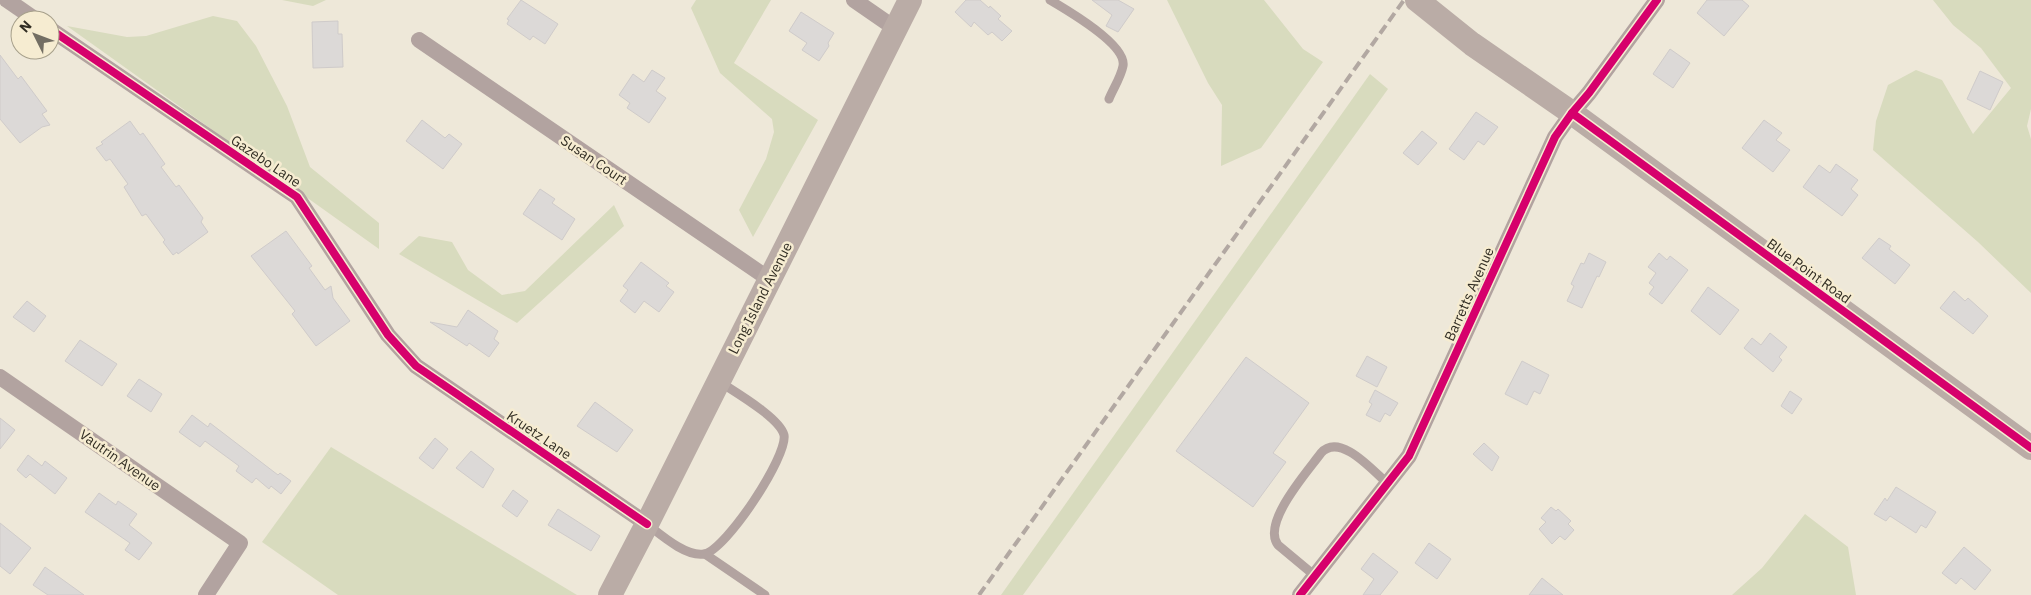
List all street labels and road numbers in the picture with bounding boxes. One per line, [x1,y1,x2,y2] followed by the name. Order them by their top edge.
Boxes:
[228,131,305,191] street label: Gazebo Lane
[557,131,631,189] street label: Susan Court
[1763,234,1855,308] street label: Blue Point Road
[724,239,796,357] street label: Long Island Avenue
[1440,244,1498,344] street label: Barretts Avenue
[503,407,575,463] street label: Kruetz Lane
[76,425,164,495] street label: Vautrin Avenue

